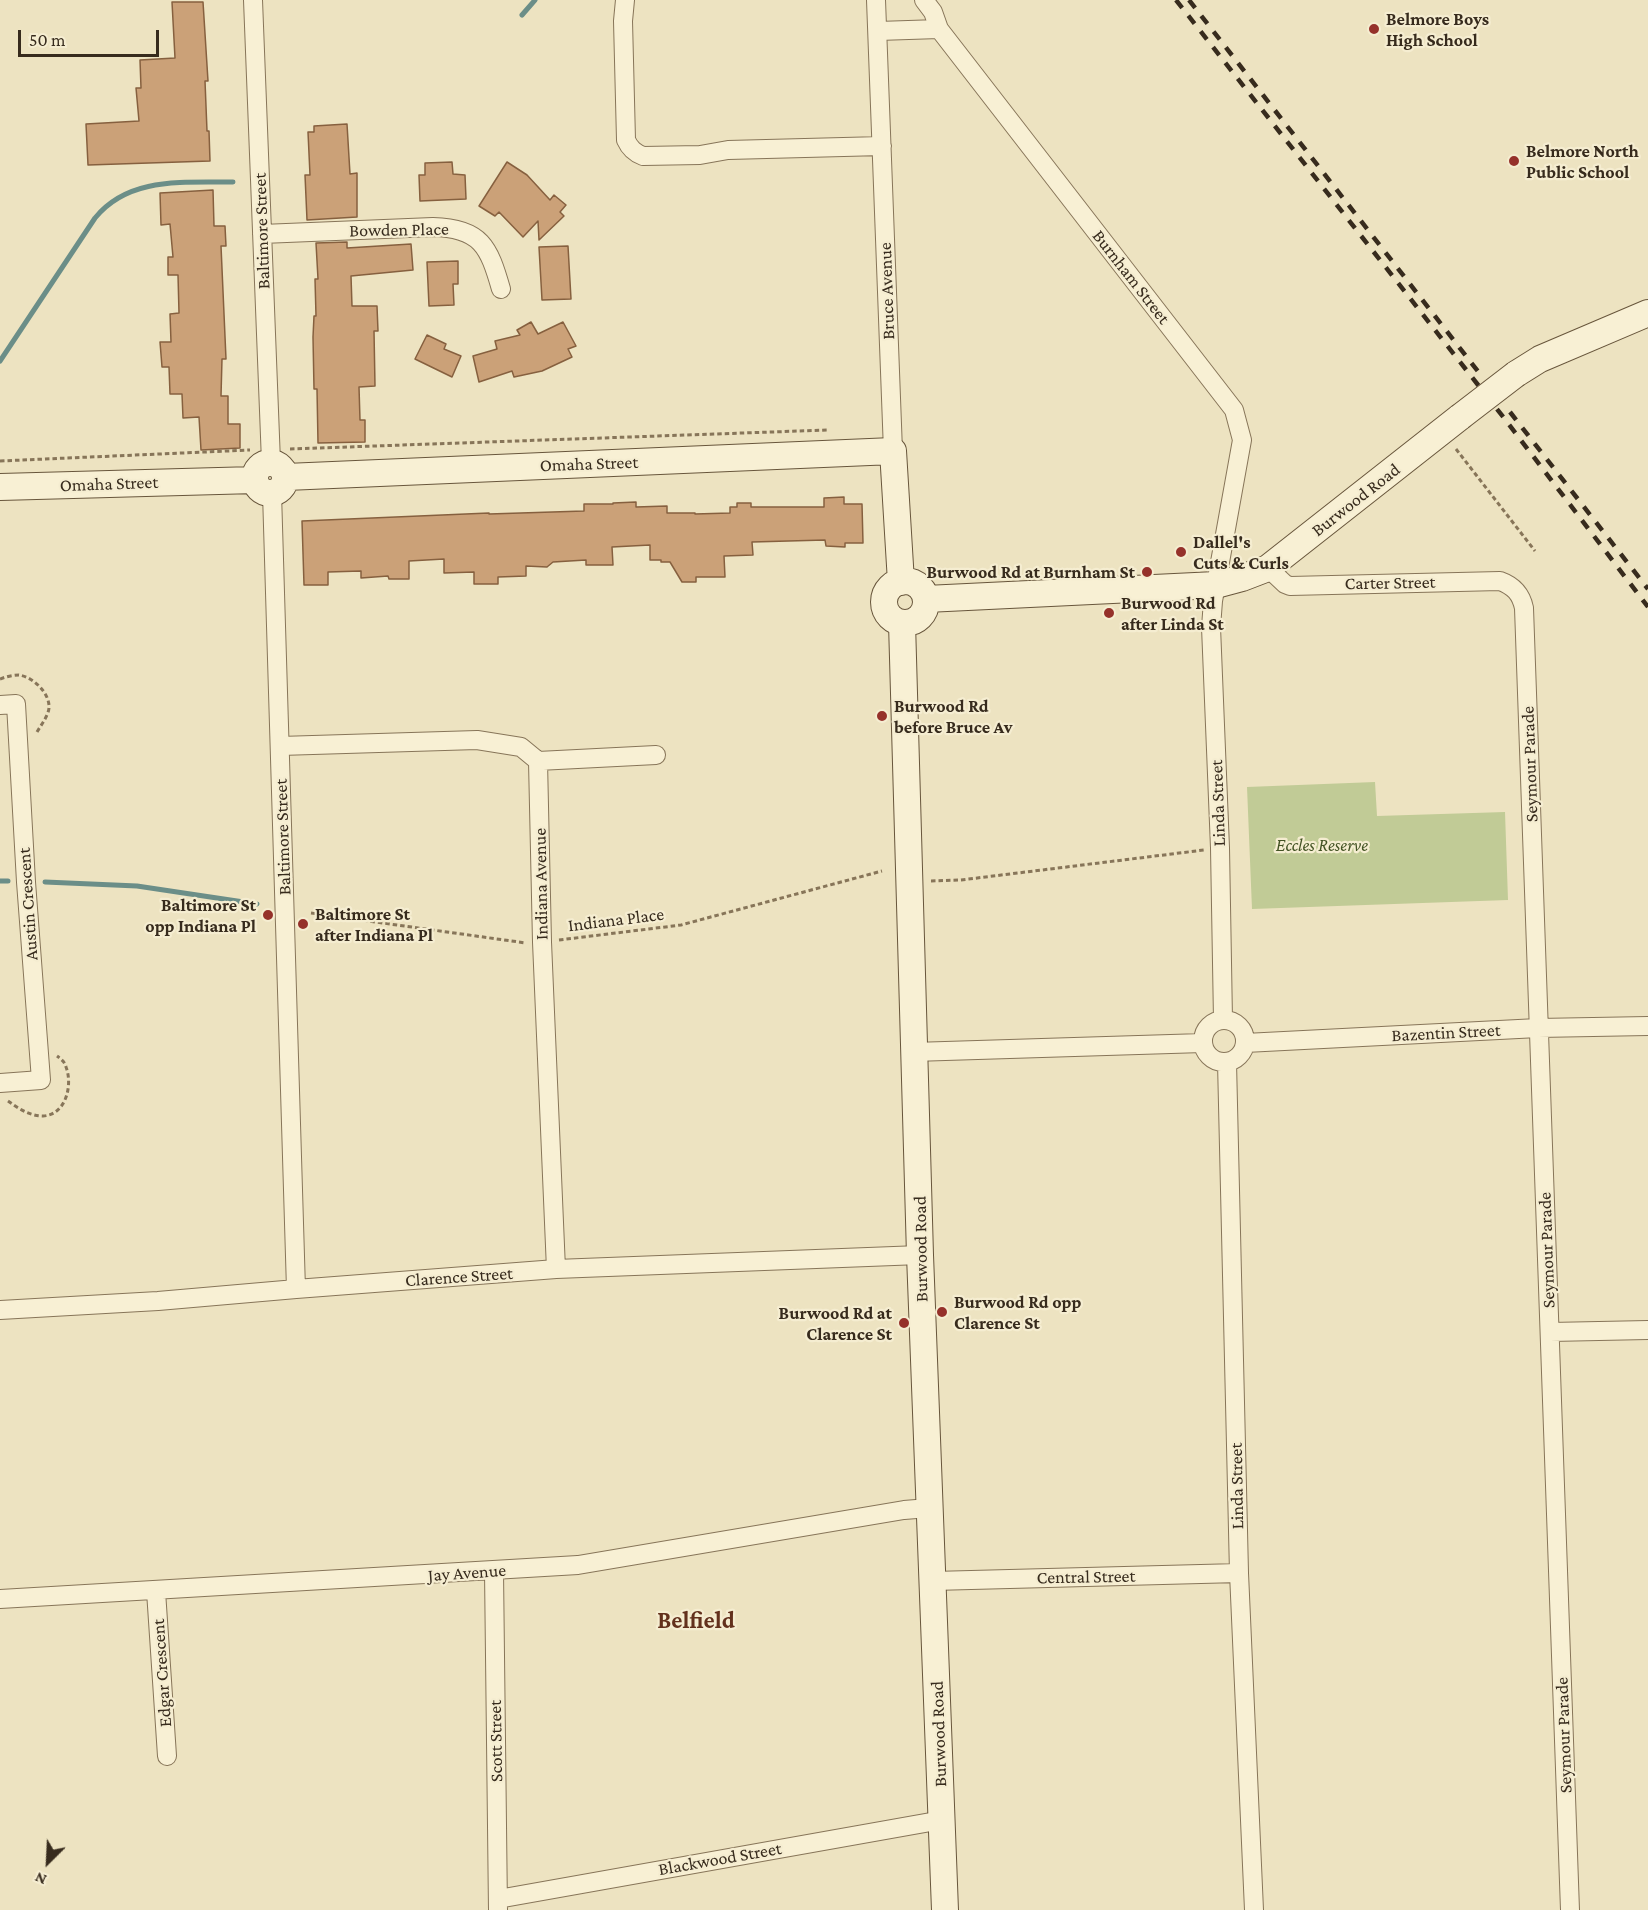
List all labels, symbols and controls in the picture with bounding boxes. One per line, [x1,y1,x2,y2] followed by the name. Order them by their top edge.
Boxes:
[1386,8,1489,50] place label: Belmore Boys High School
[21,18,162,56] scale bar
[1367,22,1381,36] marker: Belmore Boys High School
[29,30,66,50] text: 50 m
[1526,140,1639,182] place label: Belmore North Public School
[1507,154,1521,168] marker: Belmore North Public School
[249,172,275,290] street label: Baltimore Street
[349,218,449,242] street label: Bowden Place
[1088,226,1174,328] street label: Burnham Street
[875,242,899,340] street label: Bruce Avenue
[539,451,639,477] street label: Omaha Street
[1308,459,1404,541] street label: Burwood Road
[59,471,159,497] street label: Omaha Street
[1193,531,1289,574] place label: Dallel's Cuts & Curls
[1174,545,1188,559] marker: Dallel's Cuts & Curls
[926,561,1135,583] place label: Burwood Rd at Burnham St
[1140,565,1154,579] marker: Burwood Rd at Burnham St
[1344,571,1436,595] street label: Carter Street
[1121,592,1224,634] place label: Burwood Rd after Linda St
[1102,606,1116,620] marker: Burwood Rd after Linda St
[894,695,1013,738] place label: Burwood Rd before Bruce Av
[1517,706,1543,822] street label: Seymour Parade
[875,709,889,723] marker: Burwood Rd before Bruce Av
[1206,759,1230,847] street label: Linda Street
[270,778,296,896] street label: Baltimore Street
[529,828,553,940] street label: Indiana Avenue
[1276,834,1368,856] park label: Eccles Reserve
[13,847,43,961] street label: Austin Crescent
[145,894,256,936] place label: Baltimore St opp Indiana Pl
[315,903,433,946] place label: Baltimore St after Indiana Pl
[567,903,665,937] street label: Indiana Place
[261,908,275,922] marker: Baltimore St opp Indiana Pl
[296,917,310,931] marker: Baltimore St after Indiana Pl
[1391,1019,1501,1047] street label: Bazentin Street
[1534,1192,1560,1308] street label: Seymour Parade
[909,1196,933,1302] street label: Burwood Road
[404,1262,514,1292] street label: Clarence Street
[954,1291,1081,1334] place label: Burwood Rd opp Clarence St
[779,1302,892,1344] place label: Burwood Rd at Clarence St
[935,1305,949,1319] marker: Burwood Rd opp Clarence St
[897,1316,911,1330] marker: Burwood Rd at Clarence St
[1225,1442,1249,1530] street label: Linda Street
[427,1559,507,1587] street label: Jay Avenue
[1036,1565,1136,1589] street label: Central Street
[657,1607,735,1635] district label: Belfield
[147,1618,177,1728] street label: Edgar Crescent
[1551,1677,1577,1793] street label: Seymour Parade
[926,1681,952,1787] street label: Burwood Road
[484,1700,508,1782] street label: Scott Street
[18,1832,78,1892] north arrow
[657,1838,783,1880] street label: Blackwood Street
[32,1869,49,1889] text: N

